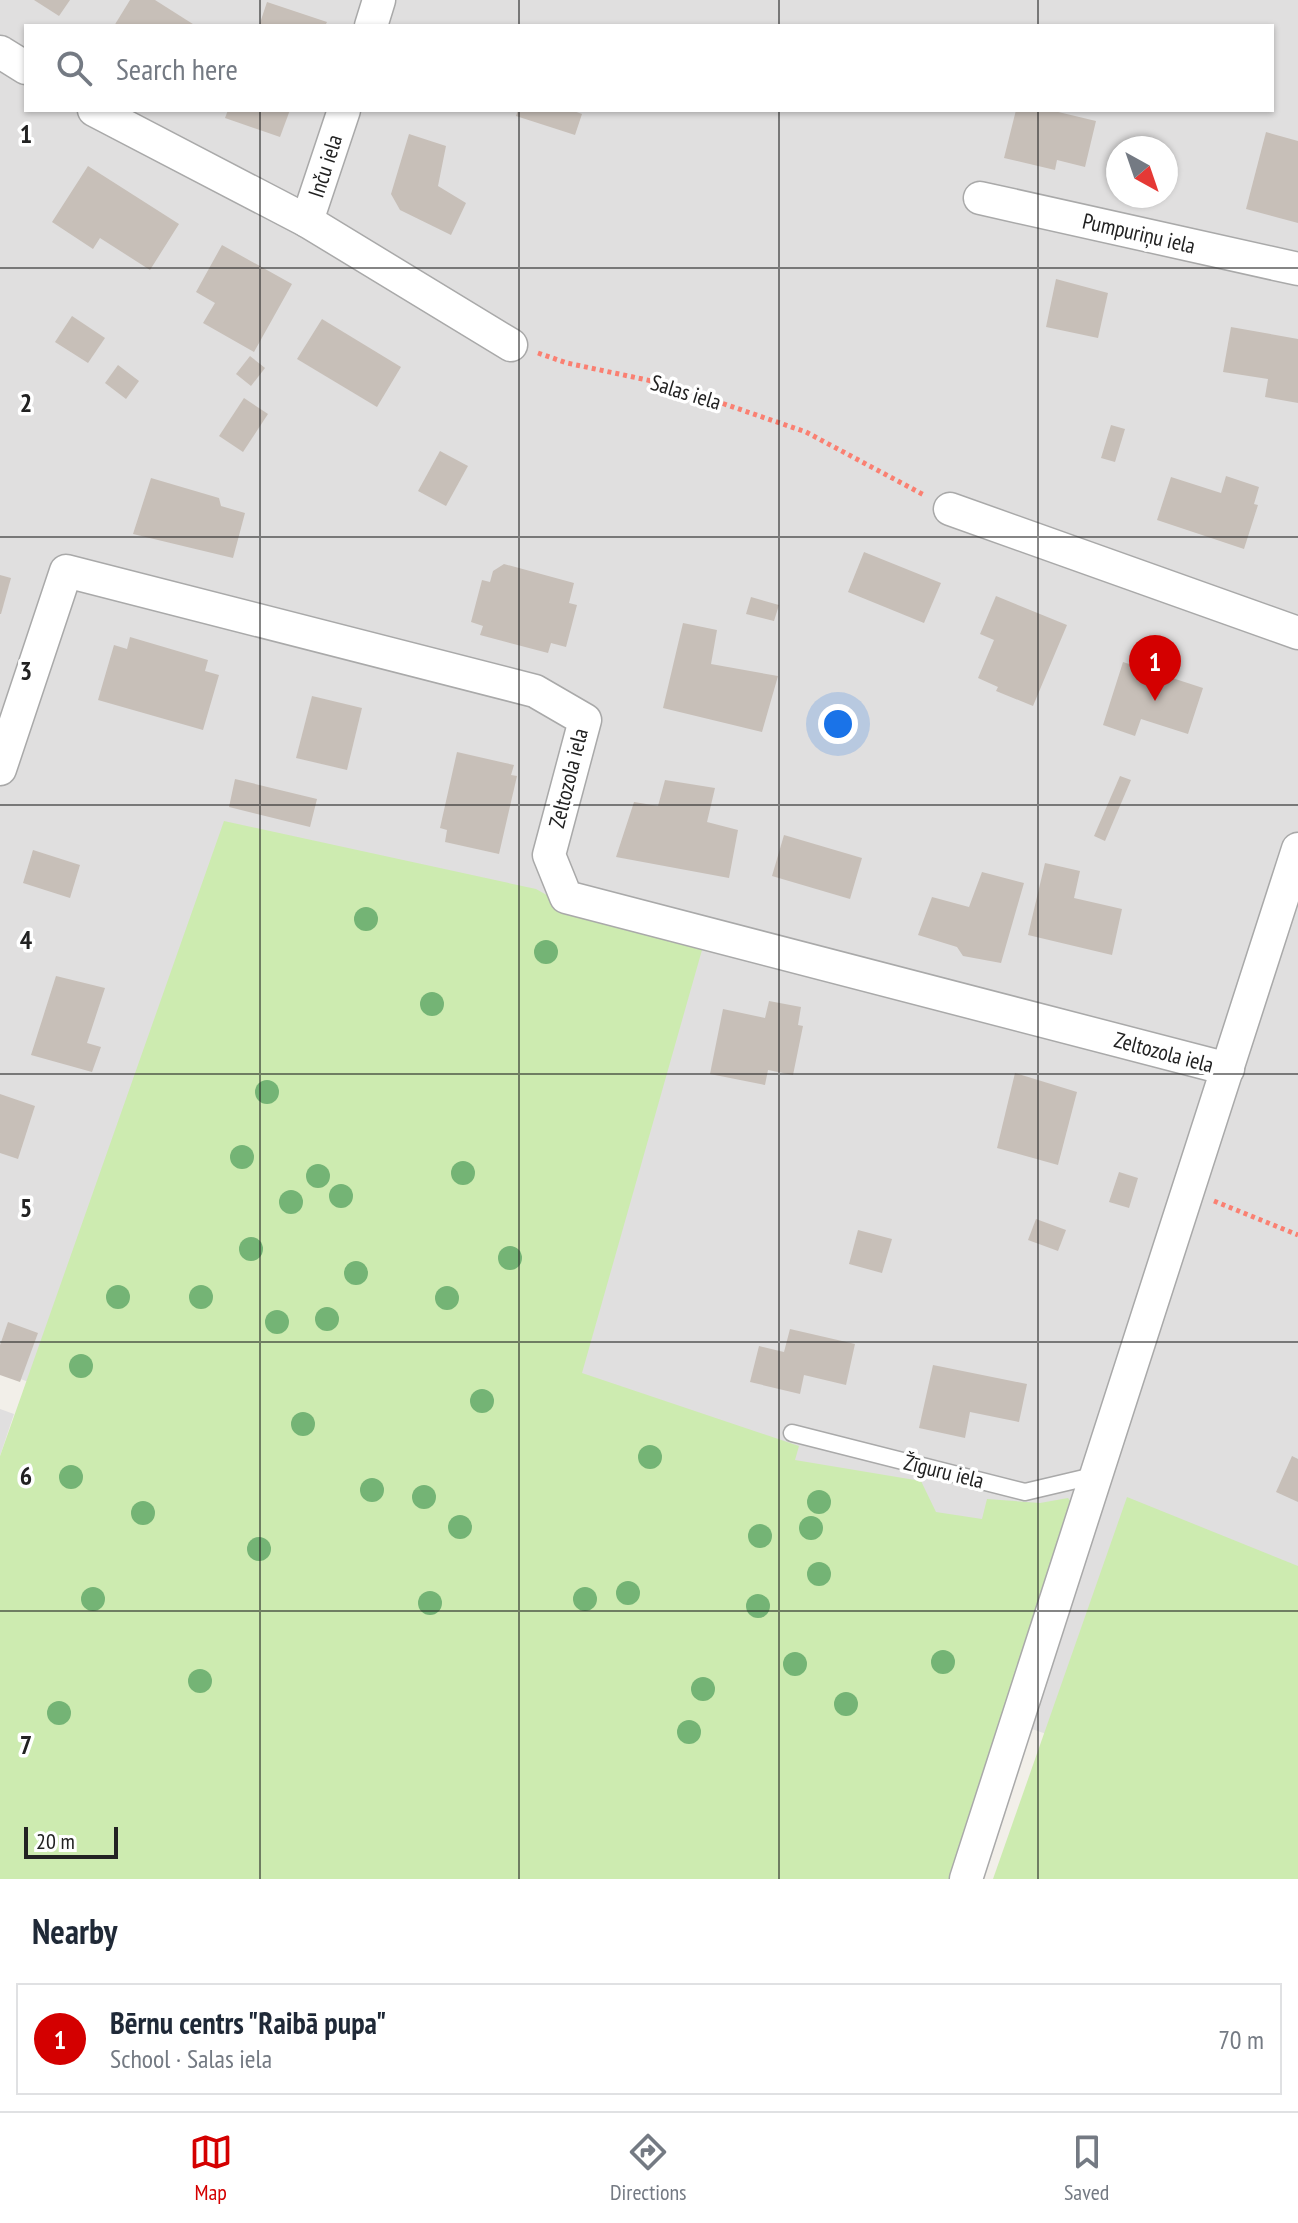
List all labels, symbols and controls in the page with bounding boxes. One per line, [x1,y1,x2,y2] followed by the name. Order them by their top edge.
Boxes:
[24,24,1274,112] search box
[52,46,96,90] icon: search
[116,49,238,88] text: Search here
[20,117,32,150] text: 1
[302,131,348,201] street label: Inču iela
[1106,136,1178,208] north arrow
[1080,206,1198,260] street label: Pumpuriņu iela
[647,368,725,416] street label: Salas iela
[20,386,32,419] text: 2
[1129,635,1181,701] pin: 1
[20,654,32,687] text: 3
[818,704,858,744] your location
[542,725,594,831] street label: Zeltozola iela
[20,923,33,956] text: 4
[1111,1025,1217,1079] street label: Zeltozola iela
[20,1191,32,1224] text: 5
[901,1448,987,1494] street label: Žīguru iela
[20,1459,32,1492] text: 6
[20,1728,32,1761] text: 7
[24,1823,118,1859] scale bar
[36,1827,75,1855] text: 20 m
[32,1909,117,1953] text: Nearby
[110,2003,386,2042] text: Bērnu centrs "Raibā pupa"
[54,2023,66,2056] text: 1
[1218,2023,1264,2056] text: 70 m
[110,2042,272,2075] text: School · Salas iela
[189,2130,233,2206] tab: Map
[610,2130,687,2206] tab: Directions
[1064,2130,1109,2206] tab: Saved

